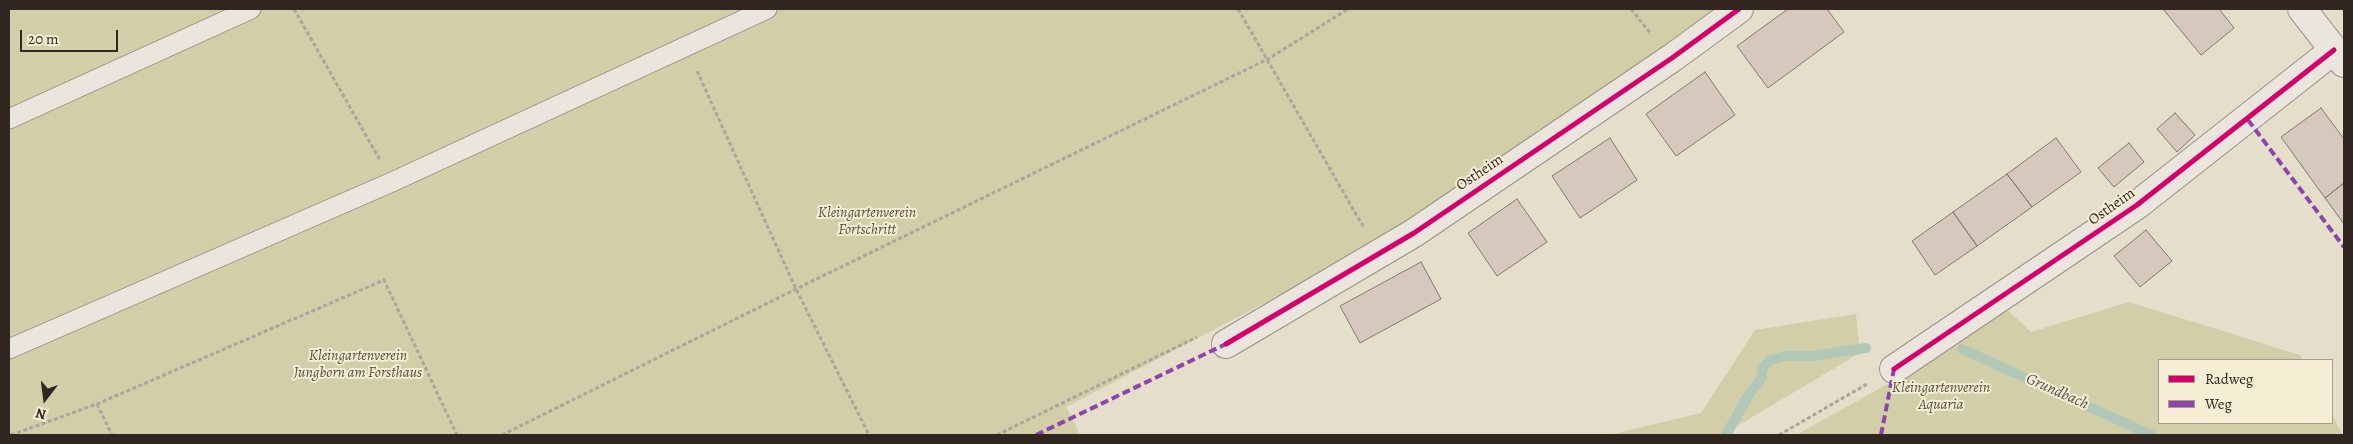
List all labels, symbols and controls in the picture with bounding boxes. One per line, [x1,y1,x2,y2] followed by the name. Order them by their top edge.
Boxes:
[22,20,120,52] scale bar
[28,29,59,49] text: 20 m
[1453,151,1507,195] street label: Ostheim
[2085,184,2139,230] street label: Ostheim
[818,204,916,239] park label: Kleingartenverein Fortschritt
[294,347,422,382] park label: Kleingartenverein Jungborn am Forsthaus
[2158,359,2333,424] legend
[2205,369,2253,389] text: Radweg
[2023,370,2091,414] water label: Grundbach
[20,374,70,424] north arrow
[1892,379,1990,414] park label: Kleingartenverein Aquaria
[2205,394,2232,414] text: Weg
[34,403,48,424] text: N

